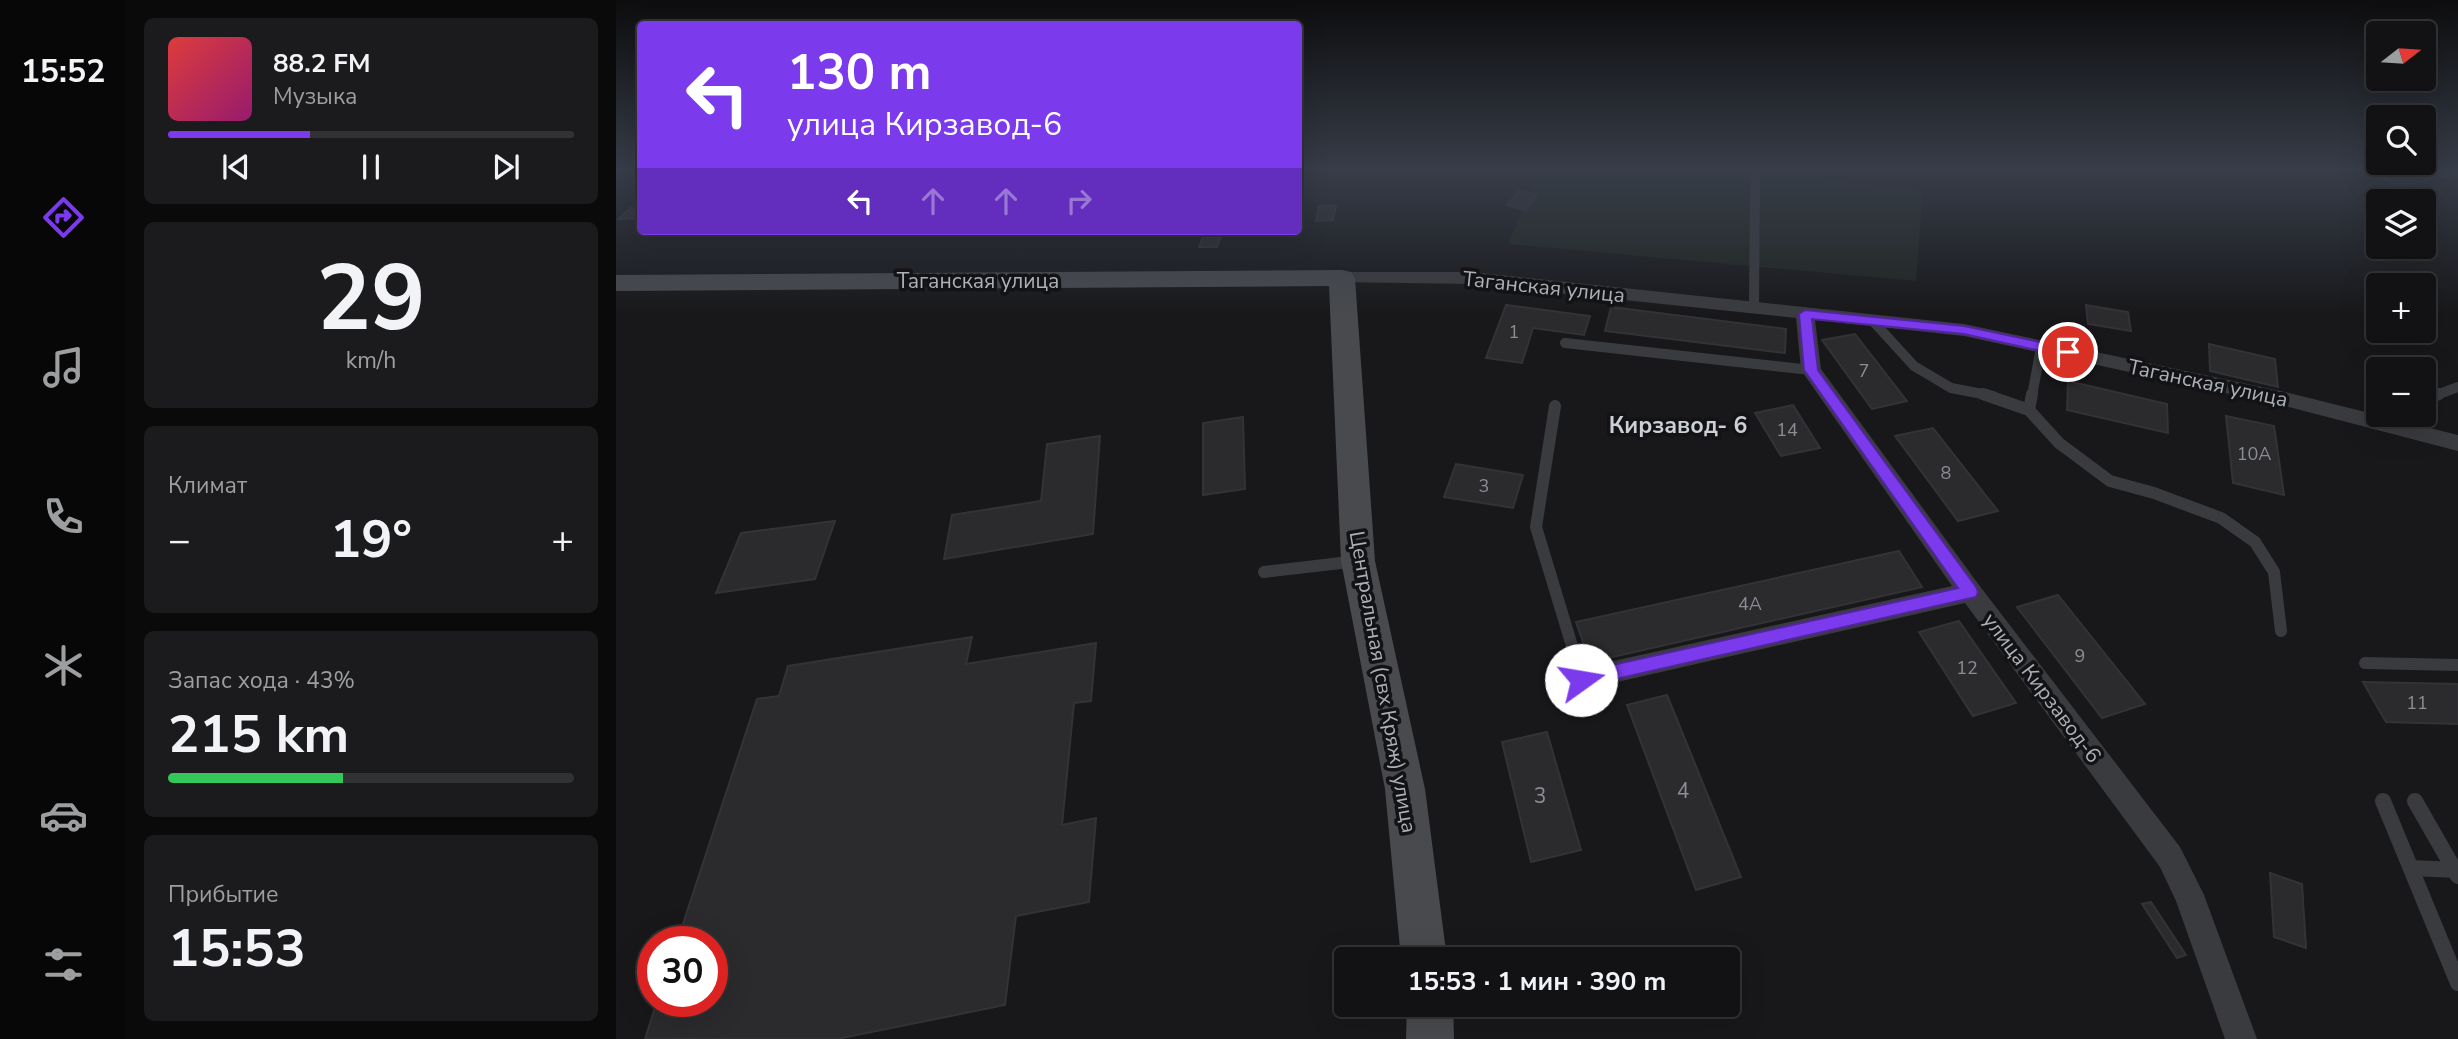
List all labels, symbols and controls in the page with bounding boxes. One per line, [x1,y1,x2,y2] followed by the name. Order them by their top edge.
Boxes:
[2366,21,2436,91] north arrow
[2366,21,2436,427] map controls
[787,39,931,106] text: 130 m
[273,46,370,81] text: 88.2 FM
[672,49,763,140] icon: left
[21,50,105,93] text: 15:52
[273,81,357,112] text: Музыка
[787,103,1062,146] text: улица Кирзавод-6
[2366,105,2436,175] button: search
[217,148,255,186] icon: previous
[352,148,390,186] icon: pause
[487,148,525,186] icon: next
[841,182,879,220] icon: left
[914,182,952,220] icon: ahead
[987,182,1025,220] icon: ahead
[1060,182,1098,220] icon: right
[2366,189,2436,259] button: layers
[39,193,88,242] icon: directions
[316,237,426,361] text: 29
[1462,265,1626,309] street label: Таганская улица
[897,267,1059,295] street label: Таганская улица
[2366,273,2436,343] button: +
[1509,320,1519,344] house number: 1
[2038,322,2098,382] pin
[2049,333,2087,371] icon: arrive
[39,343,88,392] icon: music
[346,345,396,376] text: km/h
[2126,352,2290,414] street label: Таганская улица
[2366,357,2436,427] button: −
[1859,359,1869,383] house number: 7
[1609,410,1747,441] district label: Кирзавод- 6
[1776,418,1798,442] house number: 14
[2237,442,2271,466] house number: 10А
[1941,461,1951,485] house number: 8
[168,470,247,501] text: Климат
[1479,474,1489,498] house number: 3
[39,492,88,541] icon: phone
[330,504,412,575] text: 19°
[168,515,191,566] text: −
[551,515,574,566] text: +
[1343,529,1423,835] street label: Центральная (свх Кряж) улица
[1738,592,1762,616] house number: 4А
[1976,607,2108,769] street label: улица Кирзавод-6
[39,641,88,690] icon: climate
[1544,643,1618,717] position arrow
[2075,644,2085,668] house number: 9
[1956,656,1978,680] house number: 12
[168,665,355,696] text: Запас хода · 43%
[2406,691,2428,715] house number: 11
[168,699,349,770] text: 215 km
[1677,777,1689,805] house number: 4
[1534,782,1546,810] house number: 3
[39,791,88,840] icon: car
[168,879,278,910] text: Прибытие
[168,913,306,984] text: 15:53
[637,926,728,1017] speed limit sign: 30
[39,940,88,989] icon: filters
[1408,964,1666,999] text: 15:53 · 1 мин · 390 m

